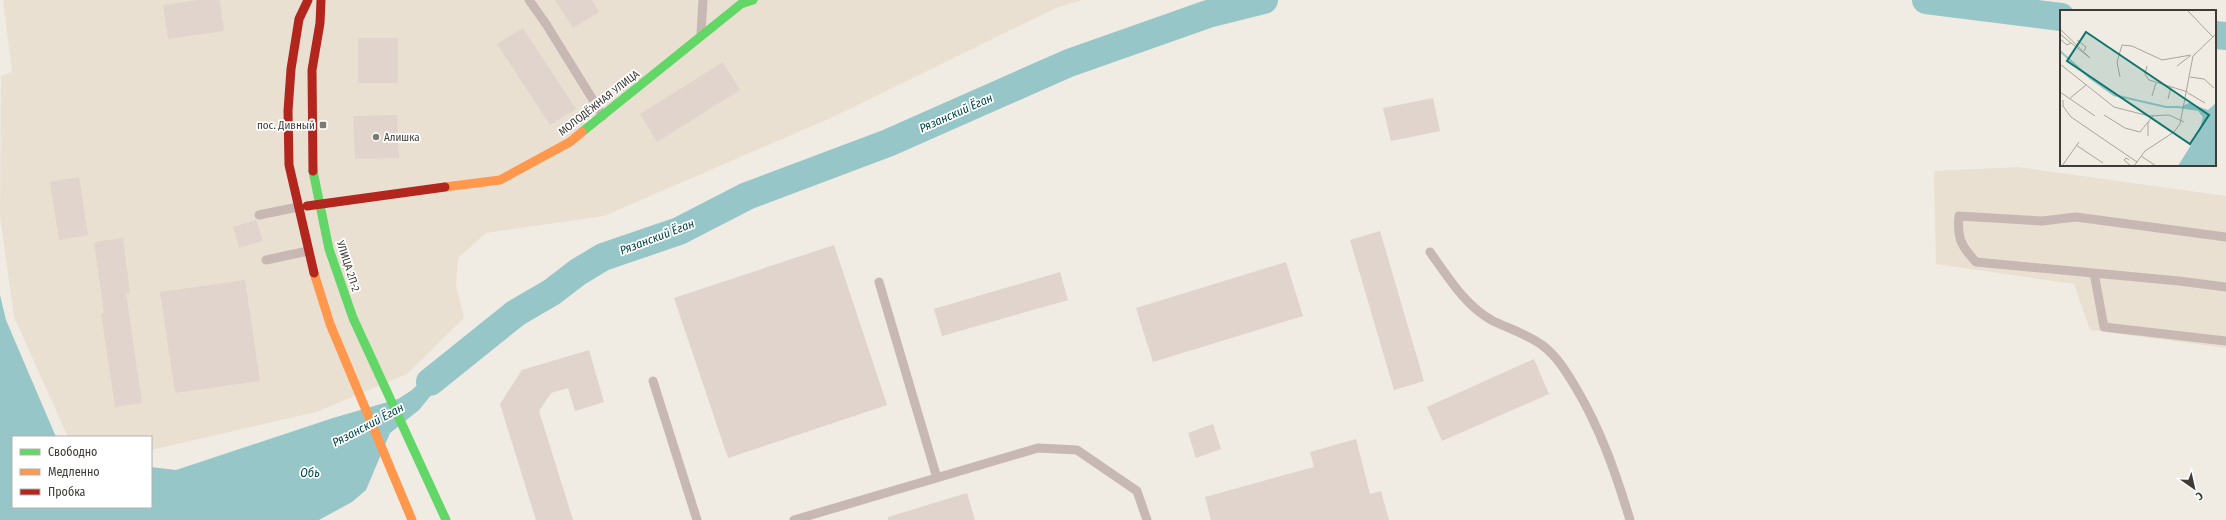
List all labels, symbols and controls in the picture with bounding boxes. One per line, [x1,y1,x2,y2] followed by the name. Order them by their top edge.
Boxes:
[2060,10,2216,166] inset map
[556,67,642,139] street label: МОЛОДЁЖНАЯ УЛИЦА
[917,90,995,135] water label: Рязанский Ёган
[257,119,315,132] place label: пос. Дивный
[318,120,328,130] marker: пос. Дивный
[384,131,420,144] place label: Алишка
[371,132,381,142] marker: Алишка
[617,215,696,258] water label: Рязанский Ёган
[333,238,362,293] street label: УЛИЦА 2П-2
[329,399,406,450] water label: Рязанский Ёган
[12,436,152,508] legend
[48,445,97,459] text: Свободно
[48,465,100,479] text: Медленно
[300,466,320,480] water label: Обь
[2174,468,2214,508] north arrow
[48,485,86,499] text: Пробка
[2193,489,2205,503] text: С

